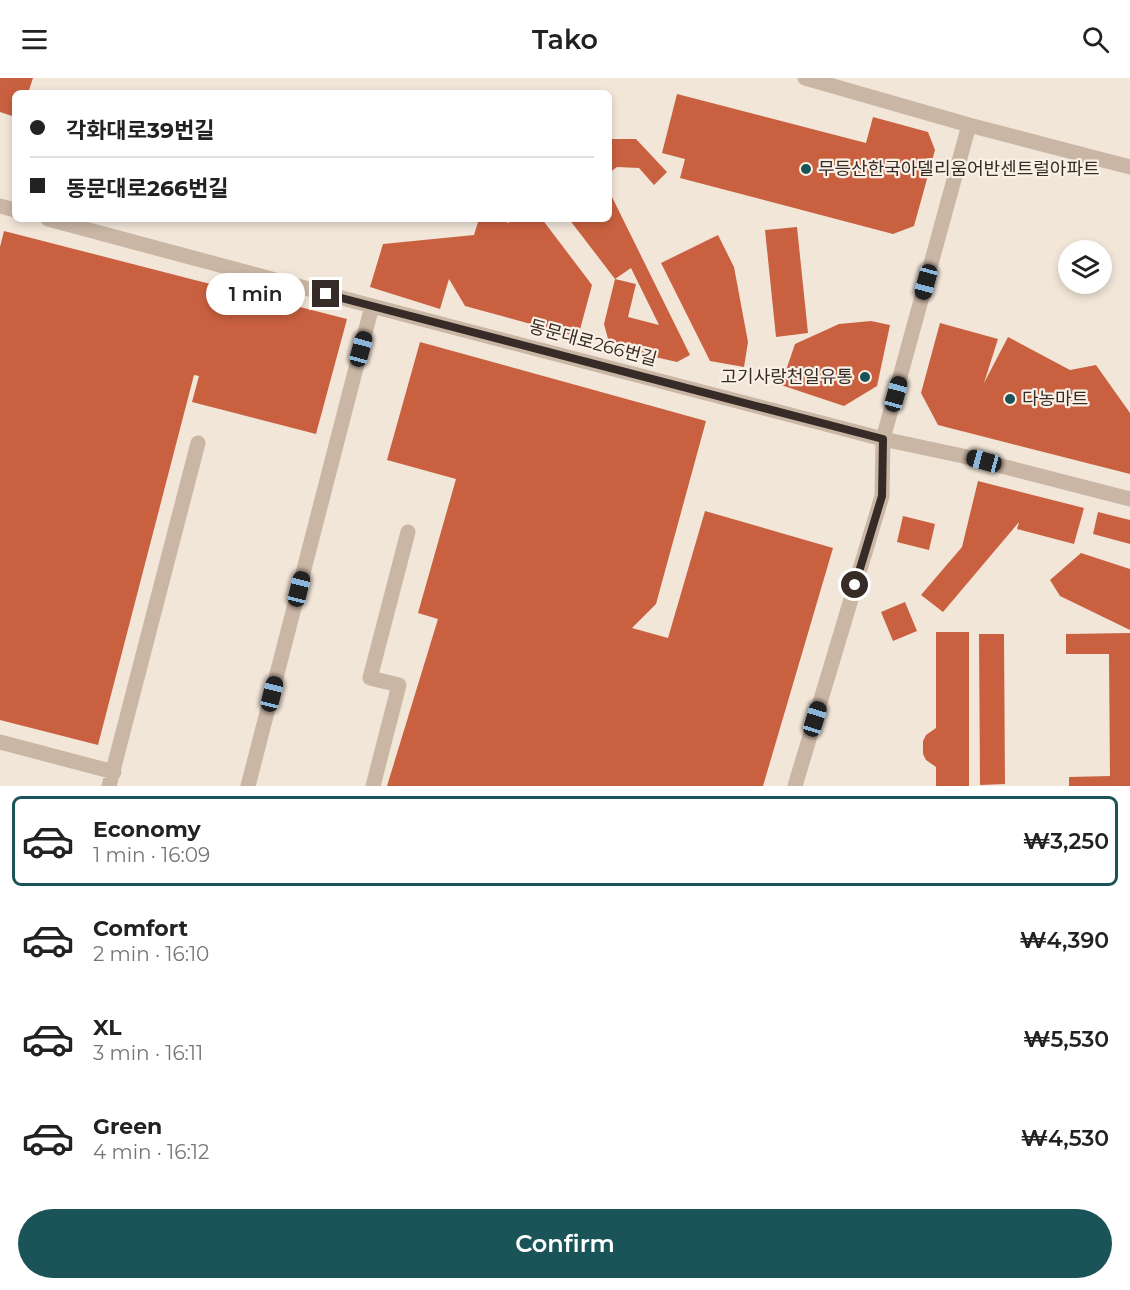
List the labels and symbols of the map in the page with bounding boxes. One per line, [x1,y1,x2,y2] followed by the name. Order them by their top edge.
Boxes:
[818,158,1100,180] place label: 무등산한국아델리움어반센트럴아파트
[799,162,813,176] marker: 무등산한국아델리움어반센트럴아파트
[913,262,939,302] car
[206,273,305,315] callout: 1 min
[312,280,339,307] route end
[527,315,659,371] street label: 동문대로266번길
[348,329,374,369] car
[721,366,853,388] place label: 고기사랑천일유통
[858,370,872,384] marker: 고기사랑천일유통
[883,374,909,414] car
[1022,388,1088,410] place label: 다농마트
[1003,392,1017,406] marker: 다농마트
[964,448,1004,474] car
[286,569,312,609] car
[841,571,868,598] route start
[259,674,285,714] car
[801,699,829,739] car

